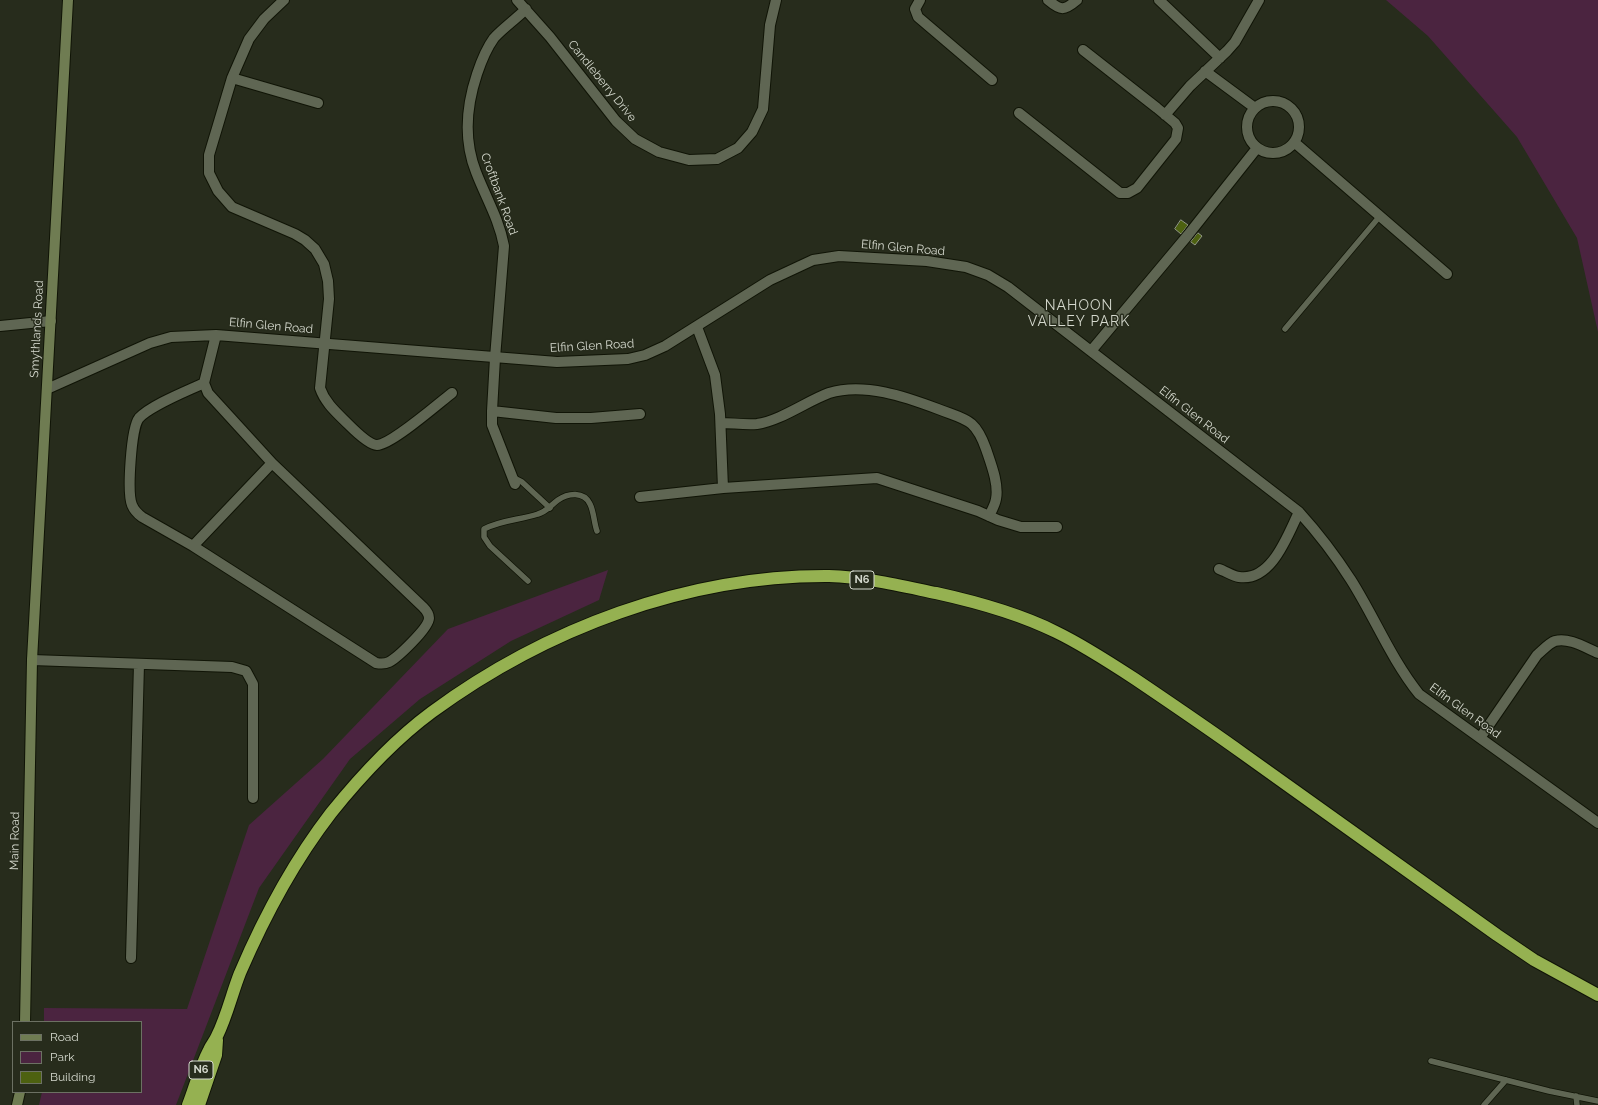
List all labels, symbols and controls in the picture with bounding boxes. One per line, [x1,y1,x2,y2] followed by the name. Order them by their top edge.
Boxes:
[565,37,639,125] street label: Candleberry Drive
[477,151,521,237] street label: Croftbank Road
[860,237,946,259] street label: Elfin Glen Road
[27,280,47,378] street label: Smythlands Road
[1028,298,1130,330] district label: NAHOON VALLEY PARK
[228,315,314,337] street label: Elfin Glen Road
[549,337,635,355] street label: Elfin Glen Road
[1156,383,1232,447] street label: Elfin Glen Road
[850,571,874,589] road number: N6
[1427,680,1503,742] street label: Elfin Glen Road
[7,812,23,870] street label: Main Road
[12,1021,142,1093] legend
[50,1030,79,1044] text: Road
[50,1050,75,1064] text: Park
[189,1061,213,1079] road number: N6
[50,1070,96,1084] text: Building

